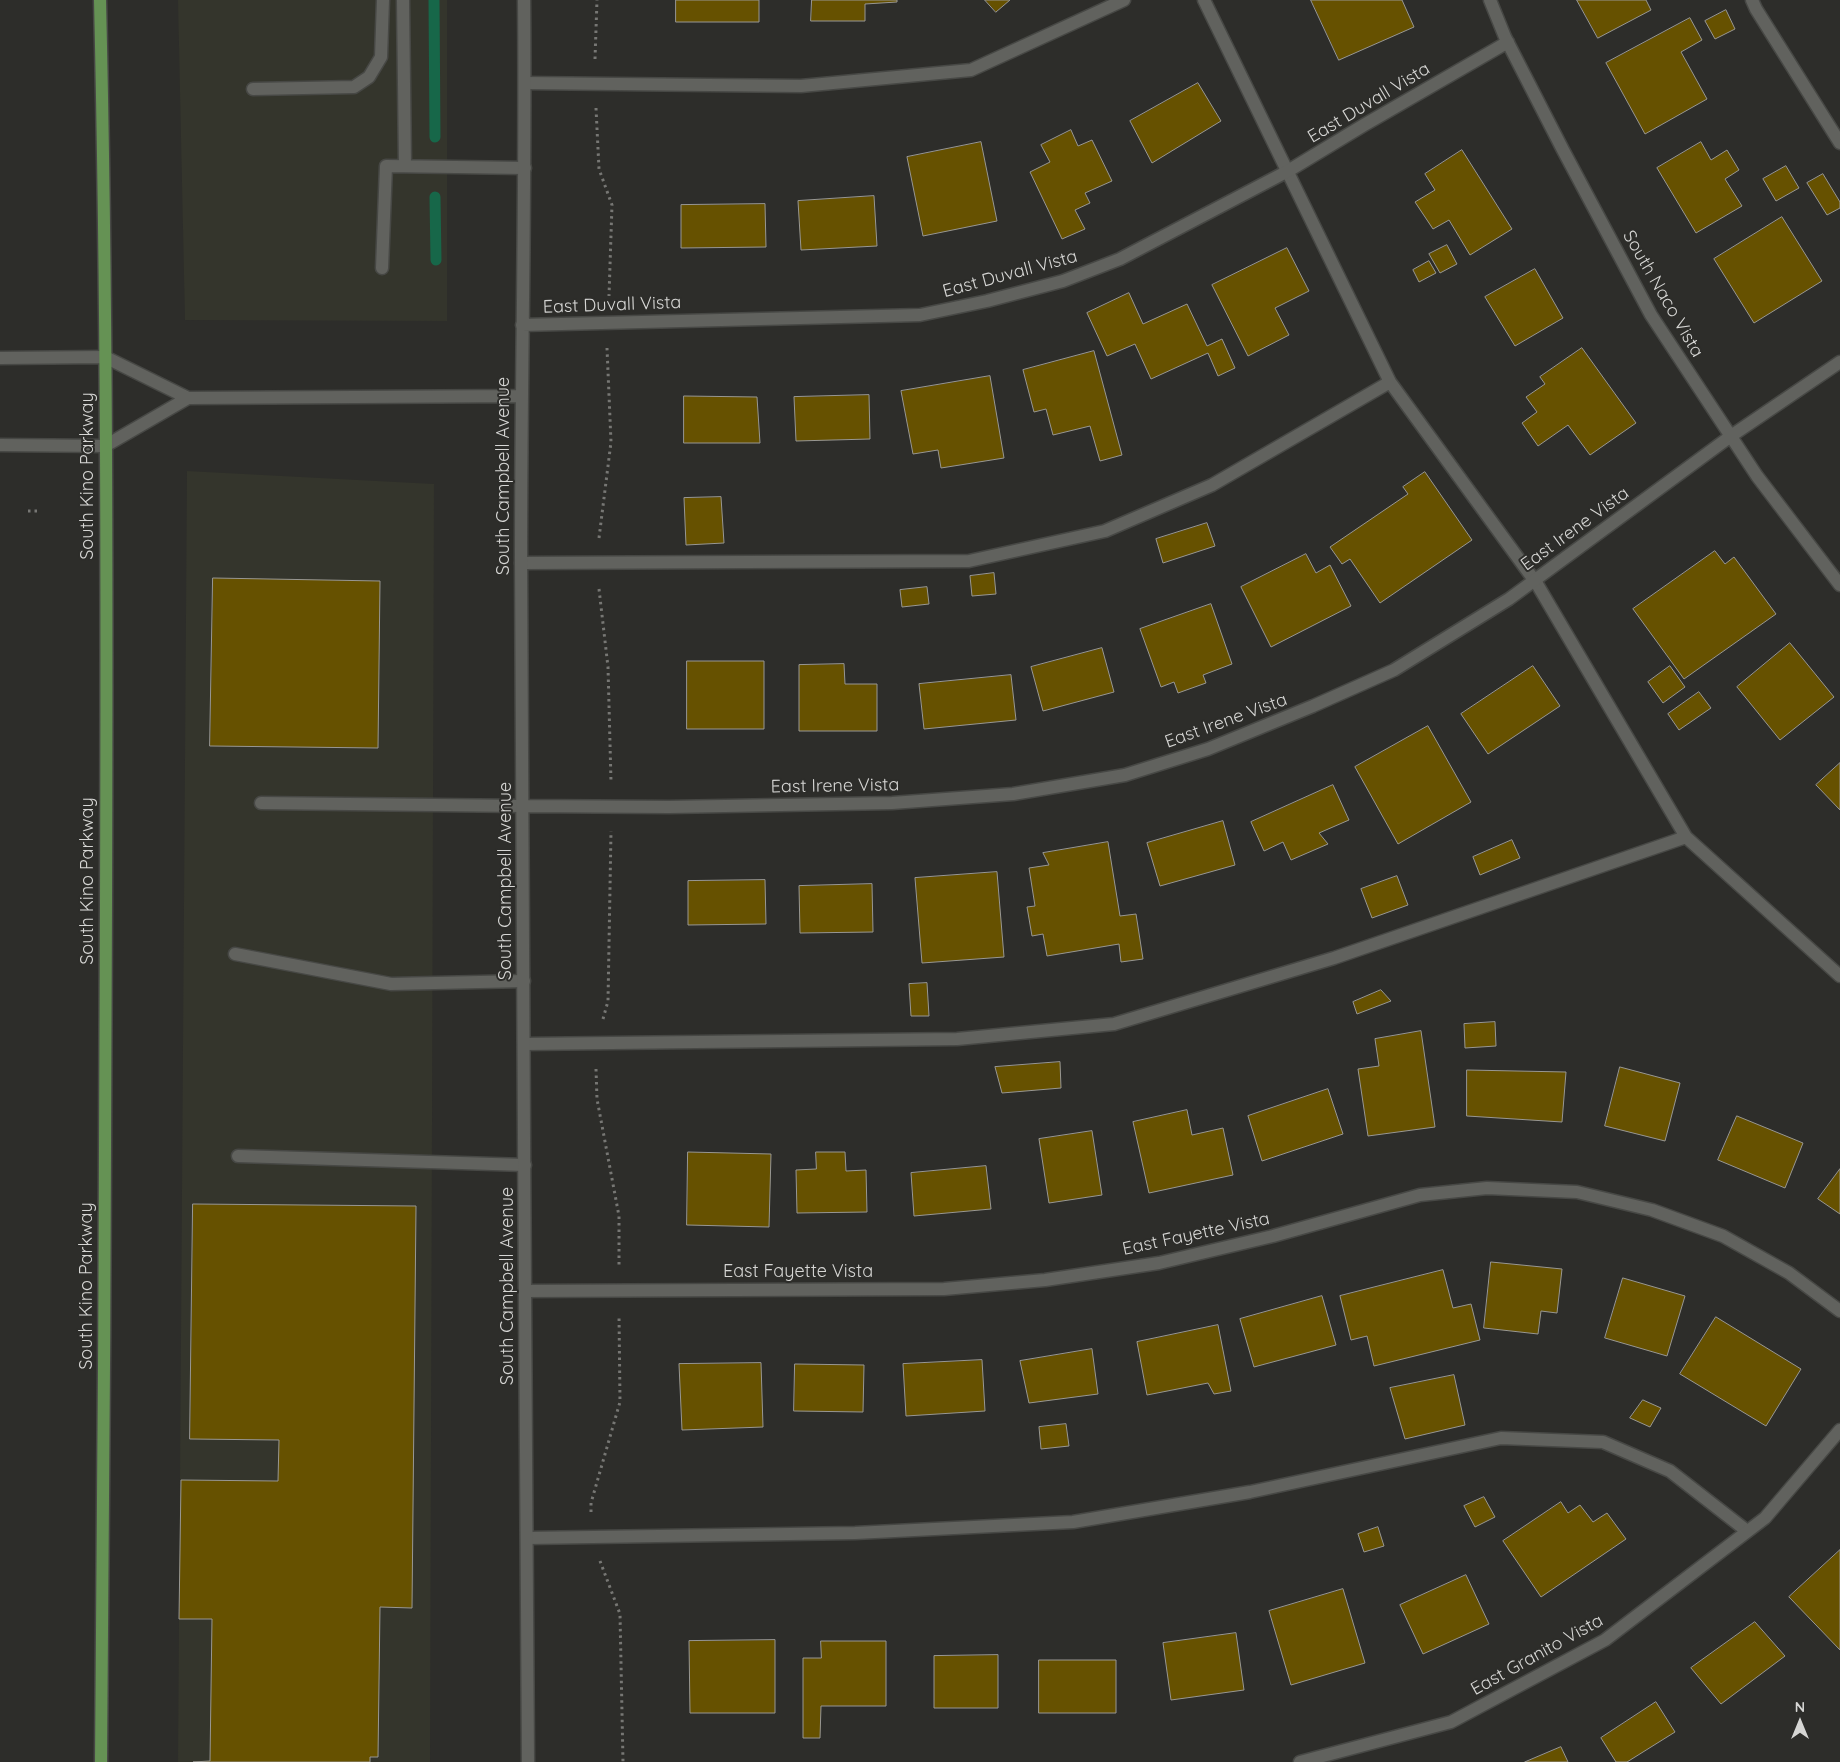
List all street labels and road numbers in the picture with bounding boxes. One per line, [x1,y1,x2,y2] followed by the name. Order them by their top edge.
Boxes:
[1304,58,1434,148] street label: East Duvall Vista
[1618,227,1708,361] street label: South Naco Vista
[940,246,1080,302] street label: East Duvall Vista
[542,292,682,318] street label: East Duvall Vista
[493,377,515,575] street label: South Campbell Avenue
[77,392,99,560] street label: South Kino Parkway
[1517,482,1633,576] street label: East Irene Vista
[1162,689,1290,753] street label: East Irene Vista
[771,774,899,798] street label: East Irene Vista
[495,782,517,980] street label: South Campbell Avenue
[77,797,99,965] street label: South Kino Parkway
[497,1187,519,1385] street label: South Campbell Avenue
[76,1202,98,1370] street label: South Kino Parkway
[1120,1208,1272,1260] street label: East Fayette Vista
[723,1261,873,1283] street label: East Fayette Vista
[1467,1610,1607,1700] street label: East Granito Vista

